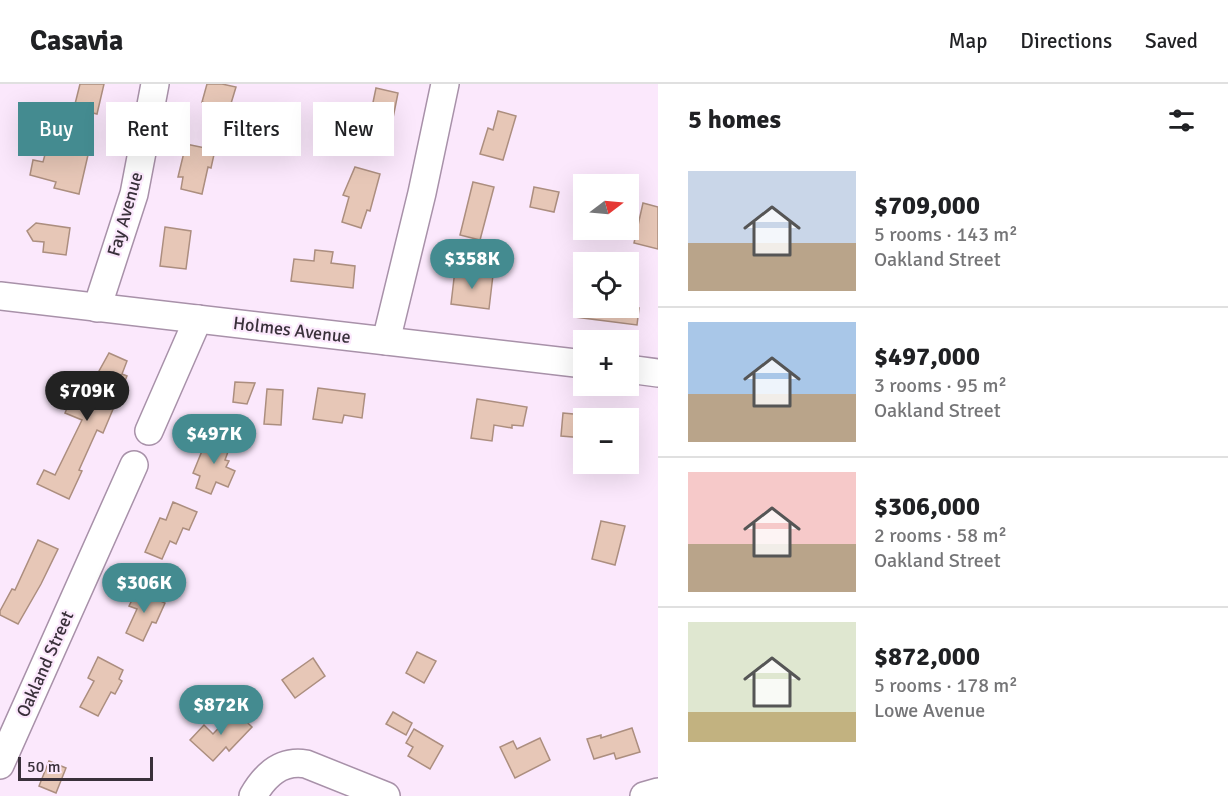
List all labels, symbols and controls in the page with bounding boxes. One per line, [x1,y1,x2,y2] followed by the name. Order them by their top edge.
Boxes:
[30,24,123,58] text: Casavia
[949,28,987,54] text: Map
[1020,28,1112,54] text: Directions
[1145,28,1198,54] text: Saved
[18,102,94,156] chip: Buy
[106,102,190,156] chip: Rent
[202,102,301,156] chip: Filters
[313,102,394,156] chip: New
[688,104,781,136] text: 5 homes
[1165,104,1198,137] icon: filters
[103,169,147,259] street label: Fay Avenue
[573,174,639,240] north arrow
[573,174,639,474] map controls
[874,190,980,222] text: $709,000
[736,195,808,267] icon: home
[874,222,1018,247] text: 5 rooms · 143 m²
[430,239,514,290] pin: $358K
[444,246,500,271] text: $358K
[874,247,1001,272] text: Oakland Street
[573,252,639,318] button: locate
[232,312,352,348] street label: Holmes Avenue
[573,330,639,396] button: +
[874,341,980,373] text: $497,000
[736,346,808,418] icon: home
[45,371,129,422] pin: $709K
[874,373,1007,398] text: 3 rooms · 95 m²
[59,378,115,403] text: $709K
[874,398,1001,423] text: Oakland Street
[573,408,639,474] button: −
[172,414,256,465] pin: $497K
[186,421,242,446] text: $497K
[874,491,980,523] text: $306,000
[736,496,808,568] icon: home
[874,523,1007,548] text: 2 rooms · 58 m²
[874,548,1001,573] text: Oakland Street
[102,563,186,614] pin: $306K
[116,570,172,595] text: $306K
[12,607,78,721] street label: Oakland Street
[874,641,980,673] text: $872,000
[736,646,808,718] icon: home
[874,673,1018,698] text: 5 rooms · 178 m²
[179,685,263,736] pin: $872K
[193,692,249,717] text: $872K
[874,698,985,723] text: Lowe Avenue
[18,754,153,782] scale bar
[27,757,61,777] text: 50 m

